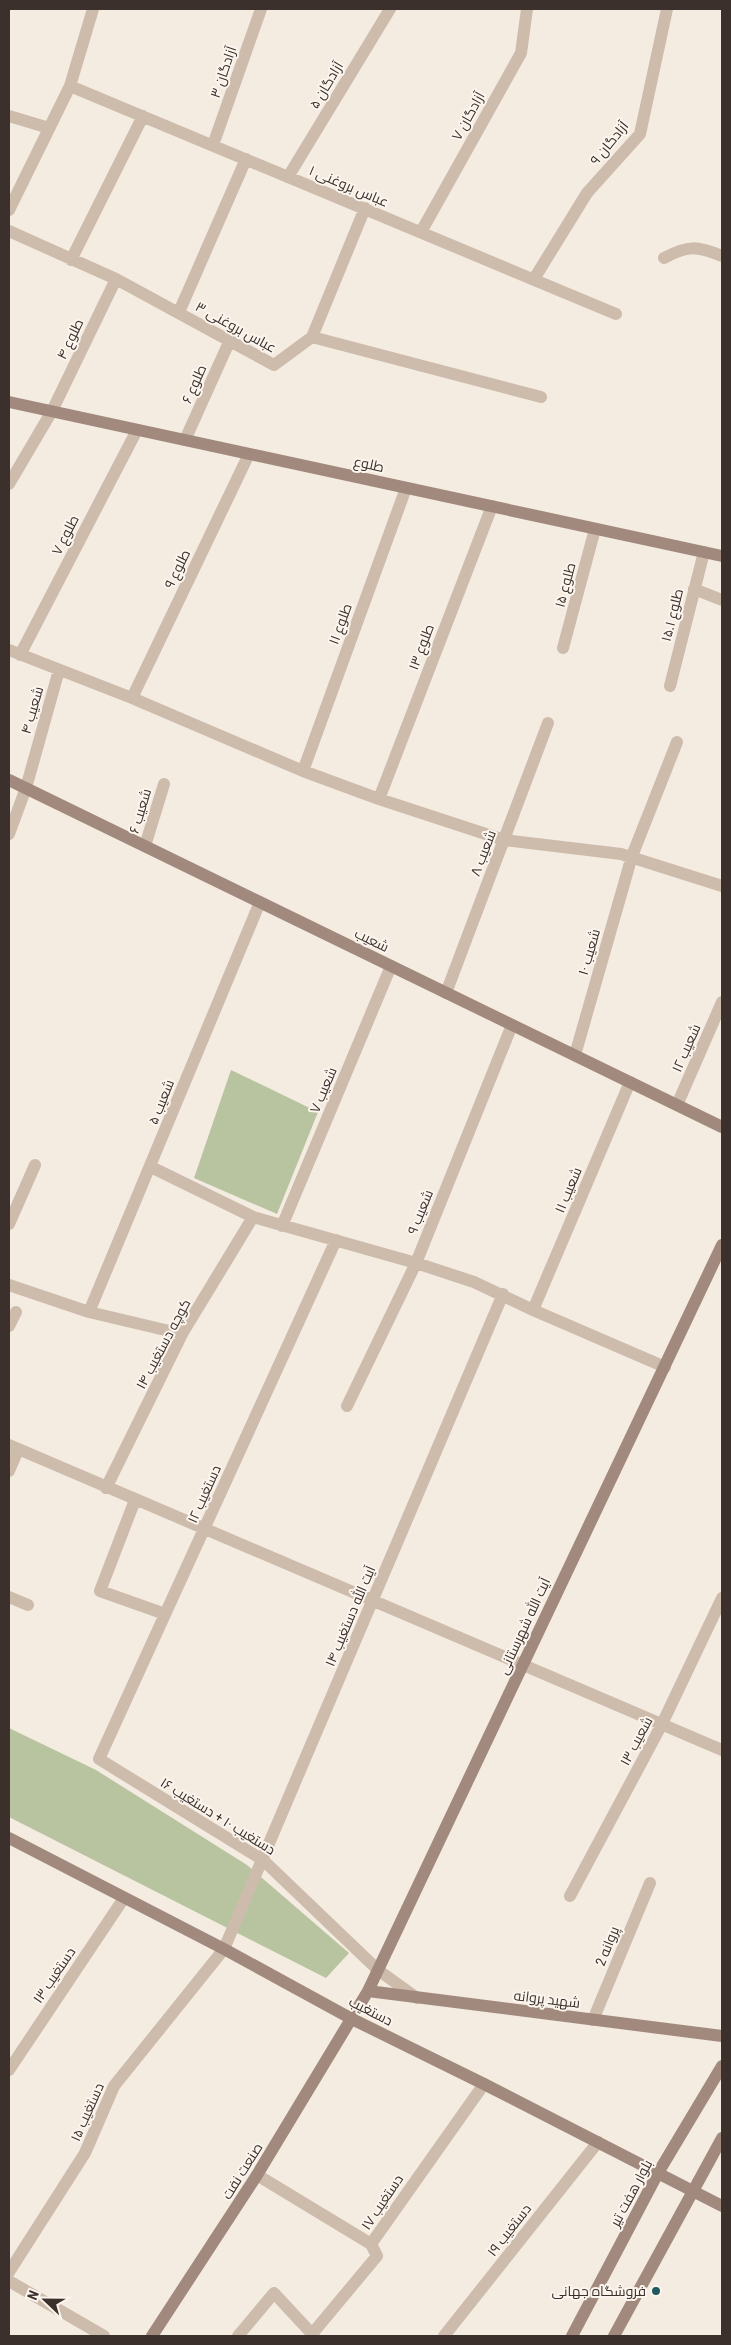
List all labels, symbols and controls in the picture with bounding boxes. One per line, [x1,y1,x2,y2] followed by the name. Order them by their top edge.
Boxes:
[207,44,239,100] street label: آزادگان ۳
[306,59,346,111] street label: آزادگان ۵
[448,89,488,143] street label: آزادگان ۷
[587,118,632,168] street label: آزادگان ۹
[307,162,391,210] street label: عباس بروغنی ۱
[193,298,279,356] street label: عباس بروغنی ۳
[53,316,88,362] street label: طلوع ۴
[178,362,210,406] street label: طلوع ۶
[352,453,386,476] street label: طلوع
[48,512,83,558] street label: طلوع ۷
[161,547,194,591] street label: طلوع ۹
[551,561,580,609] street label: طلوع ۱۵
[658,587,687,643] street label: طلوع ۱۵.۱
[325,601,356,647] street label: طلوع ۱۱
[405,622,438,672] street label: طلوع ۱۳
[18,684,46,736] street label: شعیب ۴
[126,787,154,835] street label: شعیب ۶
[467,828,499,878] street label: شعیب ۸
[352,925,392,955] street label: شعیب
[575,927,603,977] street label: شعیب ۱۰
[668,1021,704,1075] street label: شعیب ۱۲
[306,1065,340,1115] street label: شعیب ۷
[145,1077,177,1127] street label: شعیب ۵
[551,1165,585,1215] street label: شعیب ۱۱
[404,1187,436,1237] street label: شعیب ۹
[133,1296,195,1393] street label: کوچه دستغیب ۱۴
[184,1462,224,1526] street label: دستغیب ۱۲
[321,1563,378,1669] street label: آیت الله دستغیب ۱۴
[494,1574,554,1677] street label: آیت الله شهرستانی
[616,1714,656,1768] street label: شعیب ۱۳
[158,1774,278,1858] street label: دستغیب ۱۰ + دستغیب ۱۶
[592,1924,624,1969] street label: پروانه 2
[29,1944,79,2006] street label: دستغیب ۱۳
[513,1987,581,2013] street label: شهید پروانه
[346,1993,396,2029] street label: دستغیب
[67,2080,107,2144] street label: دستغیب ۱۵
[218,2140,266,2202] street label: صنعت نفت
[606,2157,655,2230] street label: بلوار هفت تیر
[358,2171,406,2233] street label: دستغیب ۱۷
[484,2201,534,2259] street label: دستغیب ۱۹
[20,2275,70,2325] north arrow
[551,2283,646,2299] place label: فروشگاه جهانی
[650,2285,662,2297] marker: فروشگاه جهانی
[24,2288,42,2302] text: N

